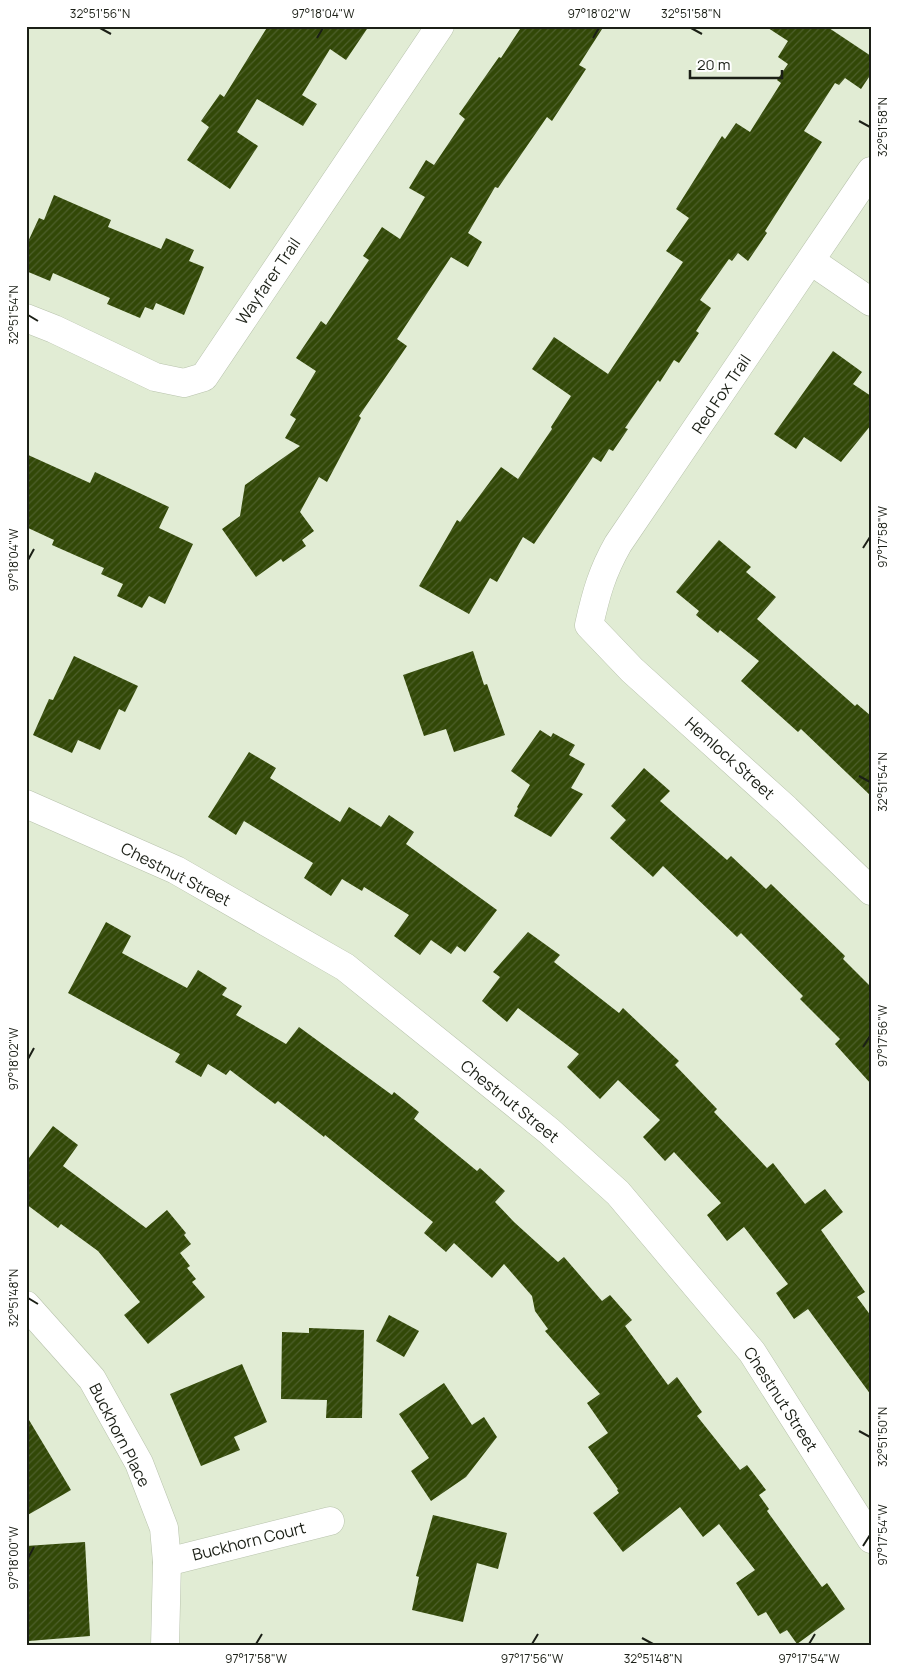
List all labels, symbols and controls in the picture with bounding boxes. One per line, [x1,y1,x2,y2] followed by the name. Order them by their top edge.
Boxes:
[70,5,130,22] text: 32°51'56"N
[292,5,355,22] text: 97°18'04"W
[567,5,631,22] text: 97°18'02"W
[661,5,721,22] text: 32°51'58"N
[690,48,782,80] scale bar
[697,54,730,75] text: 20 m
[874,97,891,157] text: 32°51'58"N
[231,233,305,329] street label: Wayfarer Trail
[5,285,22,345] text: 32°51'54"N
[686,350,756,438] street label: Red Fox Trail
[874,505,891,568] text: 97°17'58"W
[5,528,22,591] text: 97°18'04"W
[680,712,780,804] street label: Hemlock Street
[874,752,891,812] text: 32°51'54"N
[117,837,235,911] street label: Chestnut Street
[874,1004,891,1067] text: 97°17'56"W
[5,1027,22,1091] text: 97°18'02"W
[456,1054,564,1148] street label: Chestnut Street
[5,1269,22,1327] text: 32°51'48"N
[739,1342,823,1456] street label: Chestnut Street
[84,1379,156,1491] street label: Buckhorn Place
[874,1407,891,1467] text: 32°51'50"N
[874,1503,891,1566] text: 97°17'54"W
[190,1516,308,1566] street label: Buckhorn Court
[5,1525,22,1590] text: 97°18'00"W
[225,1650,288,1667] text: 97°17'58"W
[501,1650,564,1667] text: 97°17'56"W
[624,1650,682,1667] text: 32°51'48"N
[778,1650,841,1667] text: 97°17'54"W

